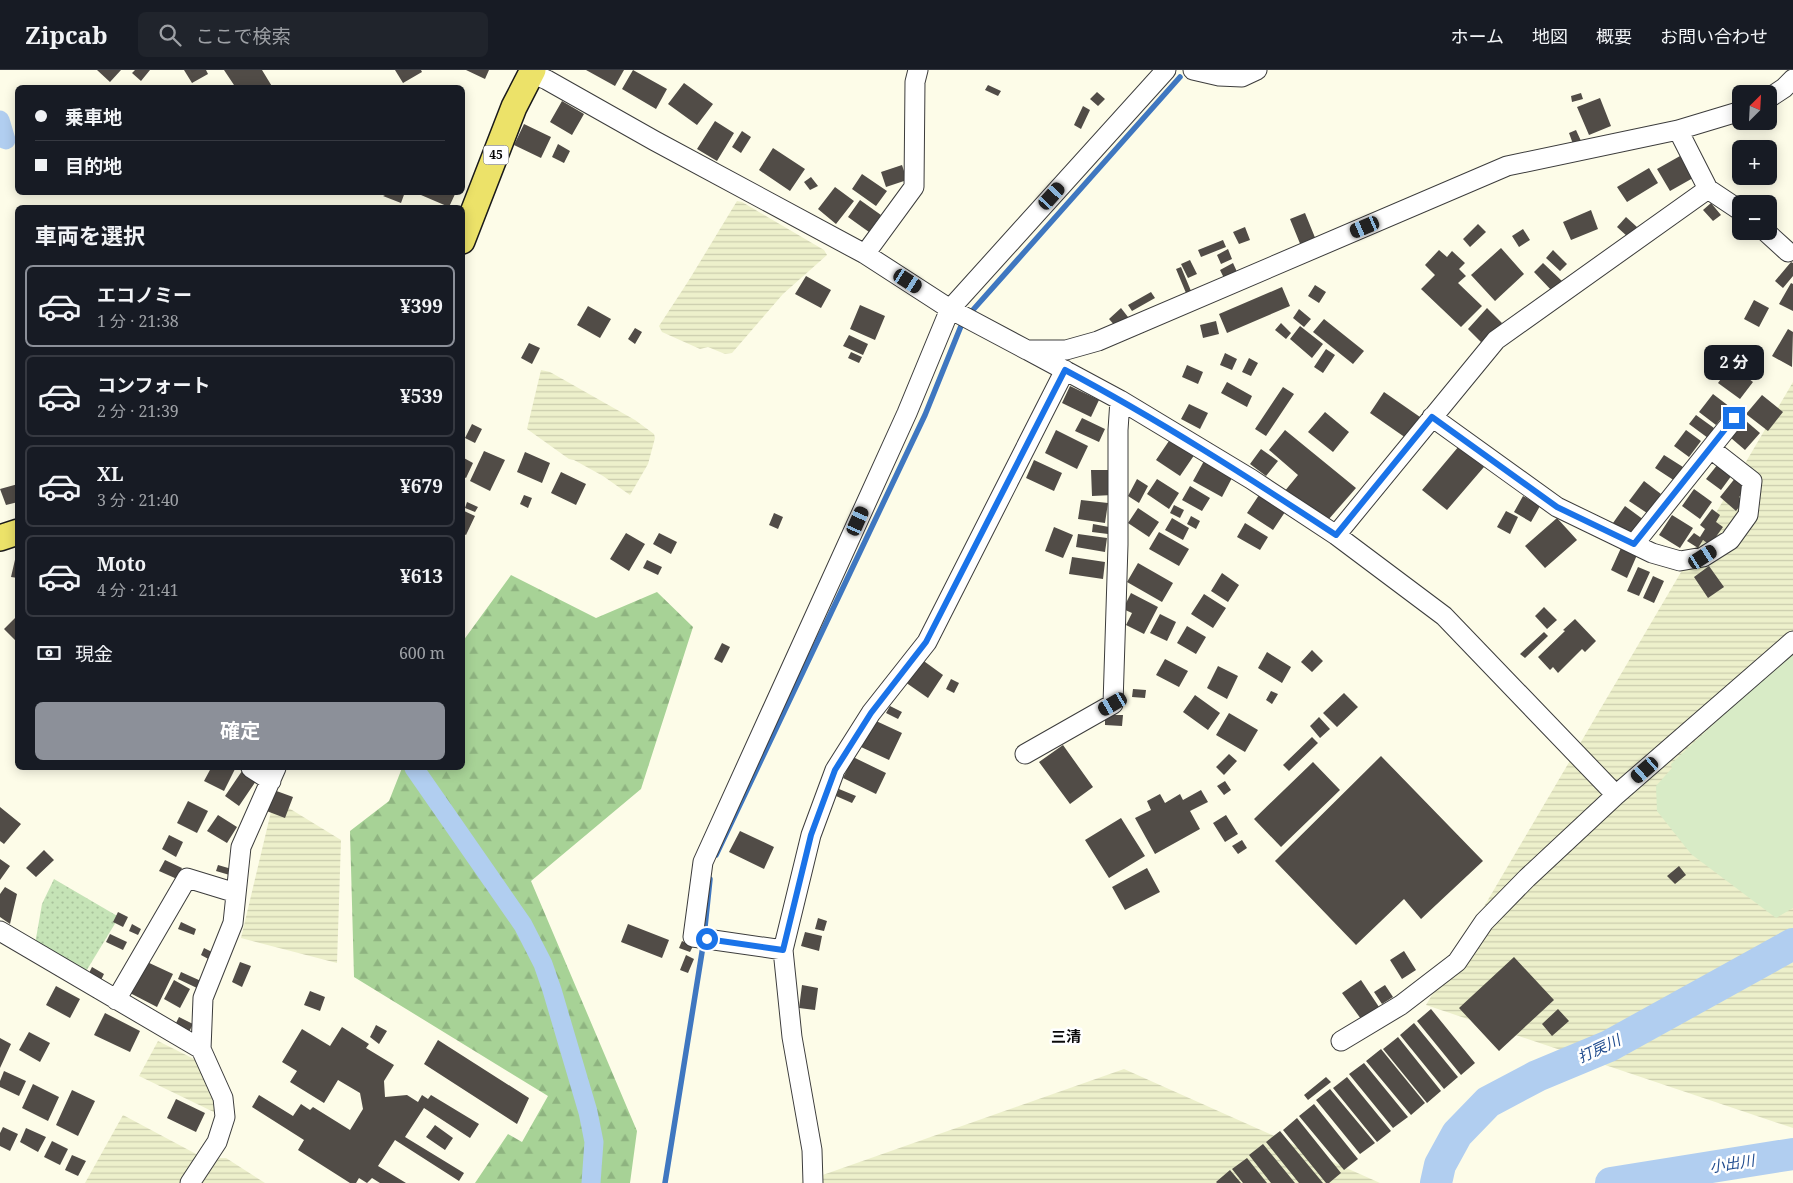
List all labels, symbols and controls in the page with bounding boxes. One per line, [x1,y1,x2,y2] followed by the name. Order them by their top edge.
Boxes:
[138,12,488,57] search box
[25,18,108,51] text: Zipcab
[156,21,184,49] icon: search
[196,23,291,49] text: ここで検索
[1451,24,1504,48] text: ホーム
[1532,24,1568,48] text: 地図
[1596,24,1632,48] text: 概要
[1660,24,1768,48] text: お問い合わせ
[1732,85,1778,130] north arrow
[1732,85,1777,240] map controls
[65,104,122,130] text: 乗車地
[1732,140,1777,185] button: +
[484,146,508,164] road number: 45
[65,153,122,179] text: 目的地
[1036,180,1067,212] car
[1732,195,1777,240] button: −
[1348,214,1381,240] car
[35,220,145,250] text: 車両を選択
[891,267,924,295] car
[97,282,192,308] text: エコノミー
[37,284,82,329] icon: car
[400,293,443,319] text: ¥399
[97,310,179,332] text: 1 分 · 21:38
[1704,346,1764,380] callout: 2 分
[1719,351,1749,373] text: 2 分
[97,372,210,398] text: コンフォート
[37,374,82,419] icon: car
[400,383,443,409] text: ¥539
[97,400,179,422] text: 2 分 · 21:39
[1723,407,1745,429] route end
[97,461,123,487] text: XL
[37,464,82,509] icon: car
[400,473,443,499] text: ¥679
[97,489,179,511] text: 3 分 · 21:40
[845,504,870,538] car
[1686,543,1719,571] car
[97,551,146,577] text: Moto
[37,554,82,599] icon: car
[400,563,443,589] text: ¥613
[97,579,179,601] text: 4 分 · 21:41
[35,639,63,667] icon: cash
[75,641,113,667] text: 現金
[399,642,445,664] text: 600 m
[1096,690,1129,718] car
[35,702,445,760] button: 確定
[1628,754,1661,786] car
[696,928,718,950] route start
[1051,1026,1081,1046] district label: 三清
[1574,1029,1625,1067] water label: 打戻川
[1708,1149,1758,1176] water label: 小出川

